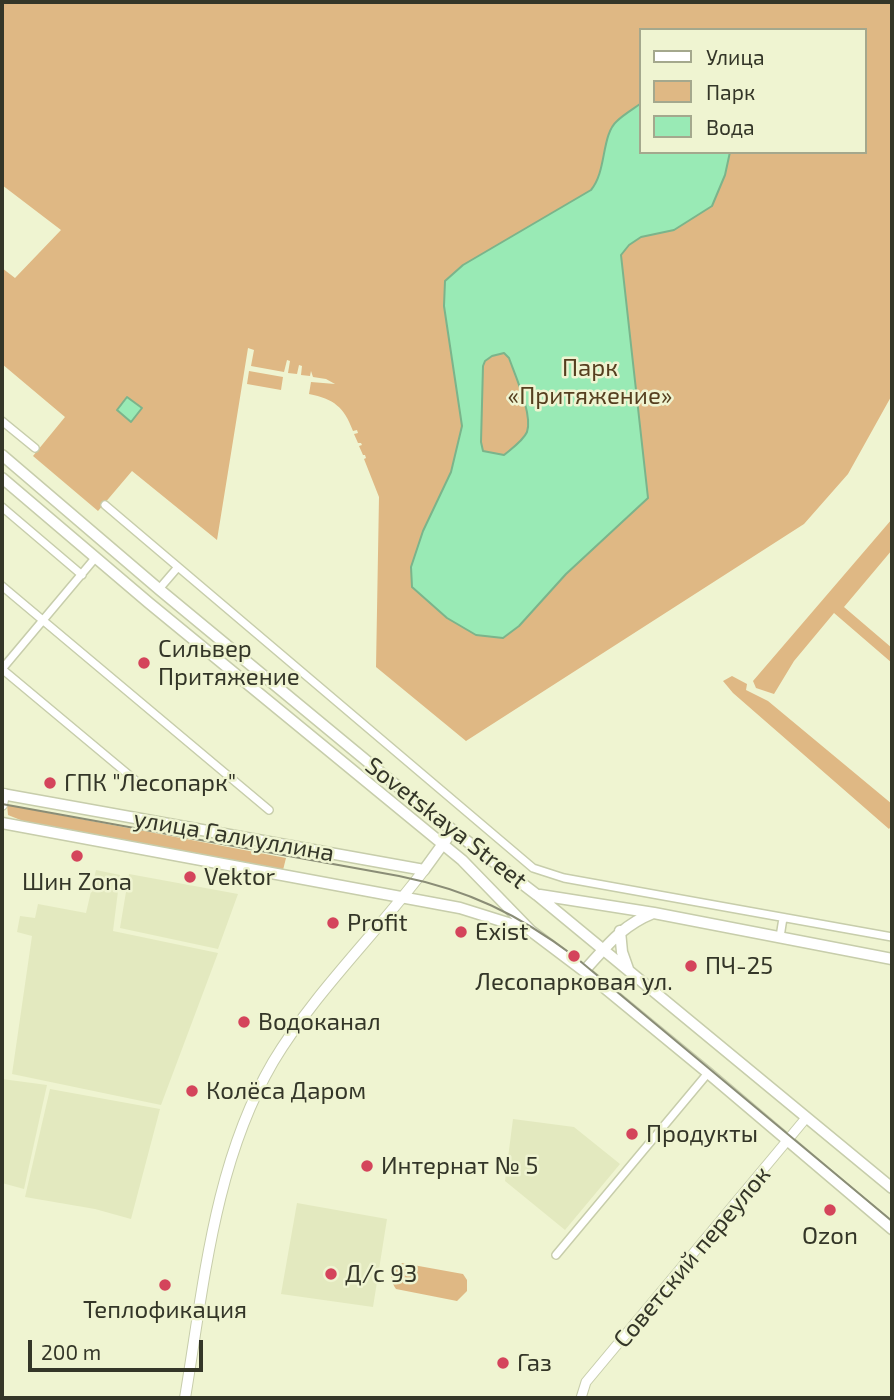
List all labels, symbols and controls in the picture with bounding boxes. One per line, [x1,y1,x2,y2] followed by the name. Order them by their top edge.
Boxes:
[638,28,866,154] legend
[706,44,765,69] text: Улица
[706,79,755,104] text: Парк
[706,114,755,139] text: Вода
[507,354,673,410] park label: Парк «Притяжение»
[158,635,300,691] place label: Сильвер Притяжение
[136,655,152,671] marker: Сильвер Притяжение
[360,751,532,895] street label: Sovetskaya Street
[64,769,236,797] place label: ГПК "Лесопарк"
[42,775,58,791] marker: ГПК "Лесопарк"
[131,804,337,868] street label: улица Галиуллина
[69,848,85,864] marker: Шин Zona
[204,863,275,891] place label: Vektor
[22,868,132,896] place label: Шин Zona
[182,869,198,885] marker: Vektor
[347,909,408,937] place label: Profit
[325,915,341,931] marker: Profit
[475,918,528,946] place label: Exist
[453,924,469,940] marker: Exist
[566,948,582,964] marker: Лесопарковая ул.
[705,952,773,980] place label: ПЧ-25
[683,958,699,974] marker: ПЧ-25
[475,968,673,996] place label: Лесопарковая ул.
[258,1008,381,1036] place label: Водоканал
[236,1014,252,1030] marker: Водоканал
[206,1077,366,1105] place label: Колёса Даром
[184,1083,200,1099] marker: Колёса Даром
[646,1120,758,1148] place label: Продукты
[624,1126,640,1142] marker: Продукты
[381,1152,538,1180] place label: Интернат № 5
[359,1158,375,1174] marker: Интернат № 5
[608,1160,776,1354] street label: Советский переулок
[822,1202,838,1218] marker: Ozon
[802,1222,858,1250] place label: Ozon
[345,1260,417,1288] place label: Д/с 93
[323,1266,339,1282] marker: Д/с 93
[157,1277,173,1293] marker: Теплофикация
[83,1296,247,1324] place label: Теплофикация
[32,1326,206,1370] scale bar
[41,1339,101,1364] text: 200 m
[517,1349,552,1377] place label: Газ
[495,1355,511,1371] marker: Газ

